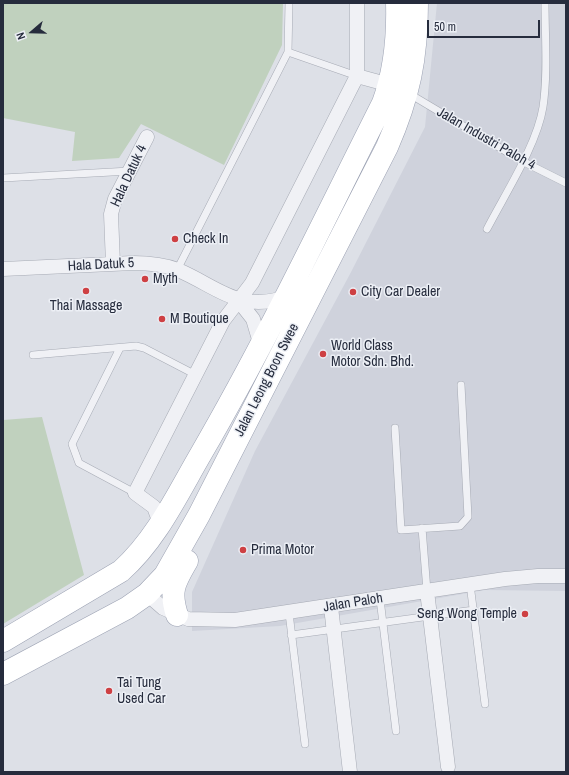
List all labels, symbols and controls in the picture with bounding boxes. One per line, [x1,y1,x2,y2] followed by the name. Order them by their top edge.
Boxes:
[12,12,52,52] north arrow
[429,12,542,38] scale bar
[434,19,456,35] text: 50 m
[13,31,28,42] text: N
[434,104,538,174] street label: Jalan Industri Paloh 4
[107,142,151,210] street label: Hala Datuk 4
[183,231,228,247] place label: Check In
[170,234,180,244] marker: Check In
[67,255,135,275] street label: Hala Datuk 5
[153,271,178,287] place label: Myth
[140,274,150,284] marker: Myth
[361,284,440,300] place label: City Car Dealer
[81,286,91,296] marker: Thai Massage
[348,287,358,297] marker: City Car Dealer
[50,298,122,314] place label: Thai Massage
[170,311,229,327] place label: M Boutique
[157,314,167,324] marker: M Boutique
[231,321,303,439] street label: Jalan Leong Boon Swee
[331,338,414,370] place label: World Class Motor Sdn. Bhd.
[318,349,328,359] marker: World Class Motor Sdn. Bhd.
[251,542,314,558] place label: Prima Motor
[238,545,248,555] marker: Prima Motor
[322,590,384,616] street label: Jalan Paloh
[417,606,517,622] place label: Seng Wong Temple
[520,609,530,619] marker: Seng Wong Temple
[117,675,165,708] place label: Tai Tung Used Car
[104,686,114,696] marker: Tai Tung Used Car

